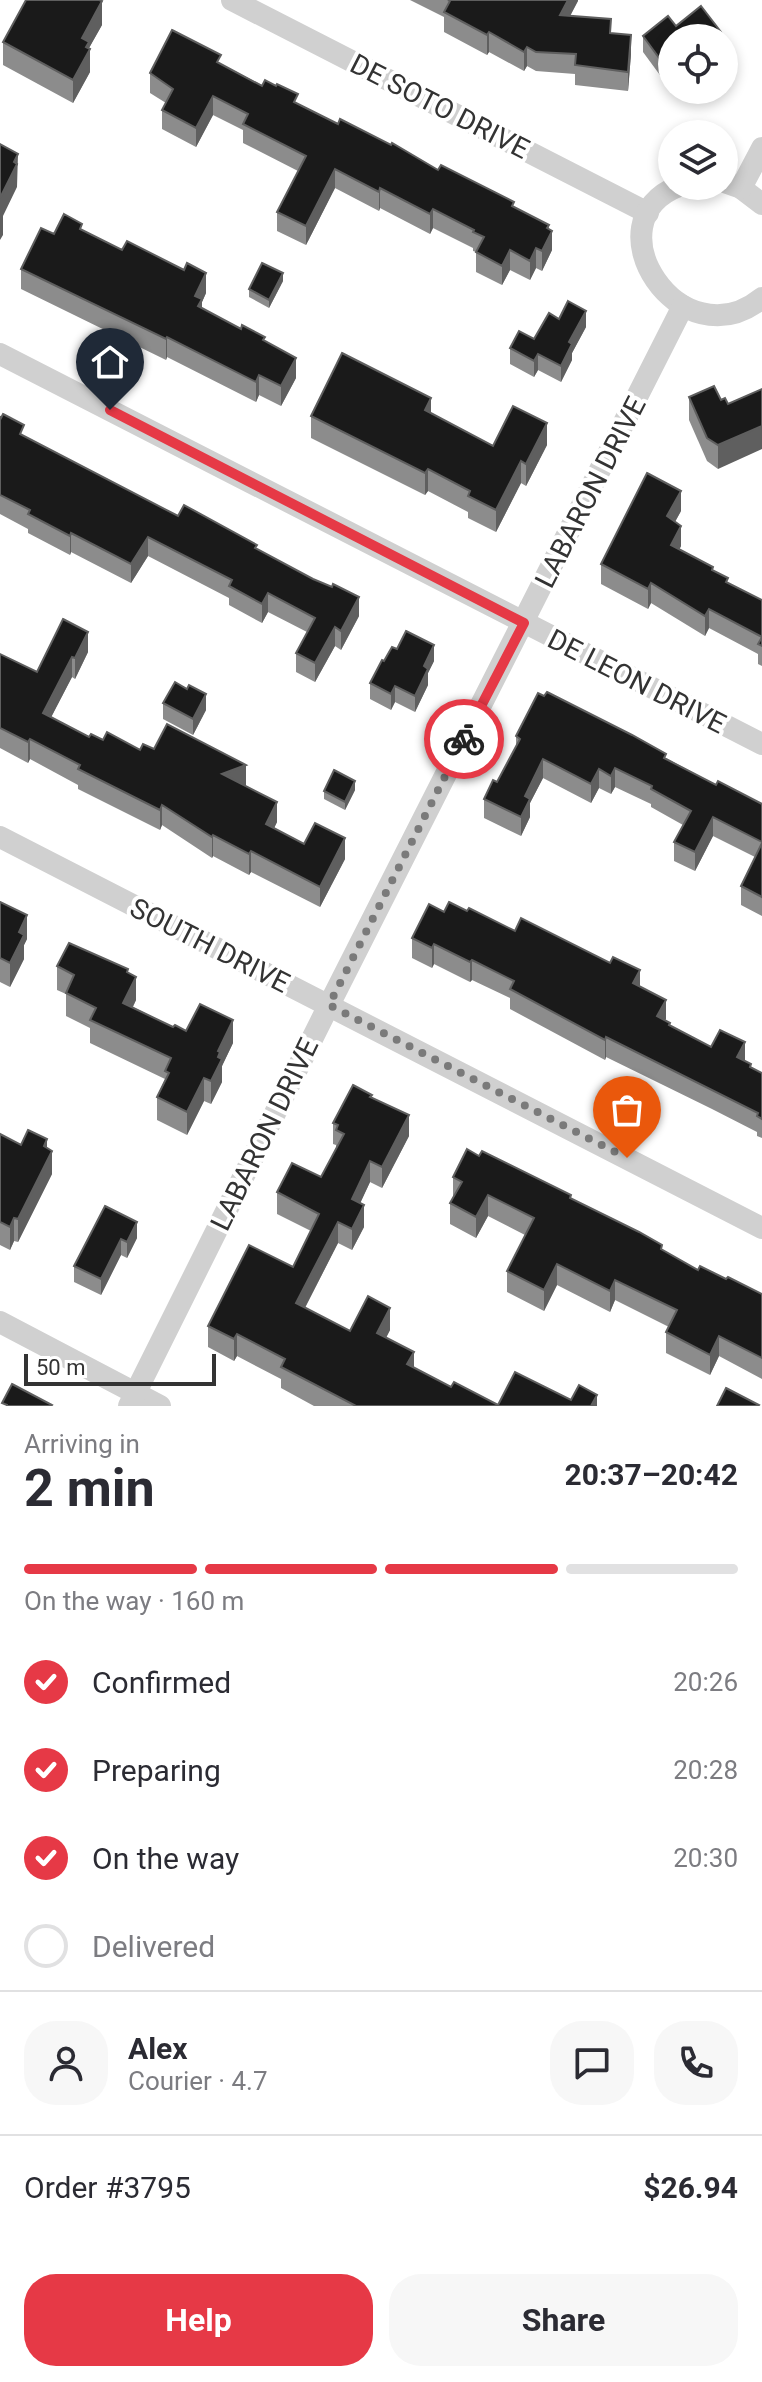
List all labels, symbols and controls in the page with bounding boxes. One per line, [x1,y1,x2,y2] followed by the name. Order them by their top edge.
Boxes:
[658,24,738,200] map controls
[658,24,738,104] button: locate
[345,47,535,166] street label: DE SOTO DRIVE
[658,120,738,200] button: layers
[76,328,144,410] pin
[88,340,132,384] icon: home
[528,391,653,593] street label: LABARON DRIVE
[542,622,731,741] street label: DE LEON DRIVE
[424,699,504,779] courier
[442,717,486,761] icon: bike
[124,891,295,1000] street label: SOUTH DRIVE
[204,1033,325,1236] street label: LABARON DRIVE
[593,1076,661,1158] pin
[605,1088,649,1132] icon: bag
[24,1350,216,1386] scale bar
[36,1355,85,1380] text: 50 m
[24,1429,140,1459] text: Arriving in
[564,1457,738,1492] text: 20:37–20:42
[24,1458,155,1519] text: 2 min
[24,1586,244,1616] text: On the way · 160 m
[24,1660,68,1704] icon: check
[92,1665,231,1700] text: Confirmed
[673,1667,738,1697] text: 20:26
[24,1748,68,1792] icon: check
[92,1753,221,1788] text: Preparing
[673,1755,738,1785] text: 20:28
[24,1836,68,1880] icon: check
[92,1841,239,1876] text: On the way
[673,1843,738,1873] text: 20:30
[92,1929,215,1964] text: Delivered
[24,2021,108,2105] button: person
[550,2021,634,2105] button: chat
[654,2021,738,2105] button: phone
[128,2031,188,2066] text: Alex
[128,2066,268,2096] text: Courier · 4.7
[24,2170,191,2205] text: Order #3795
[643,2170,738,2205] text: $26.94
[24,2274,373,2366] button: Help
[389,2274,738,2366] button: Share

